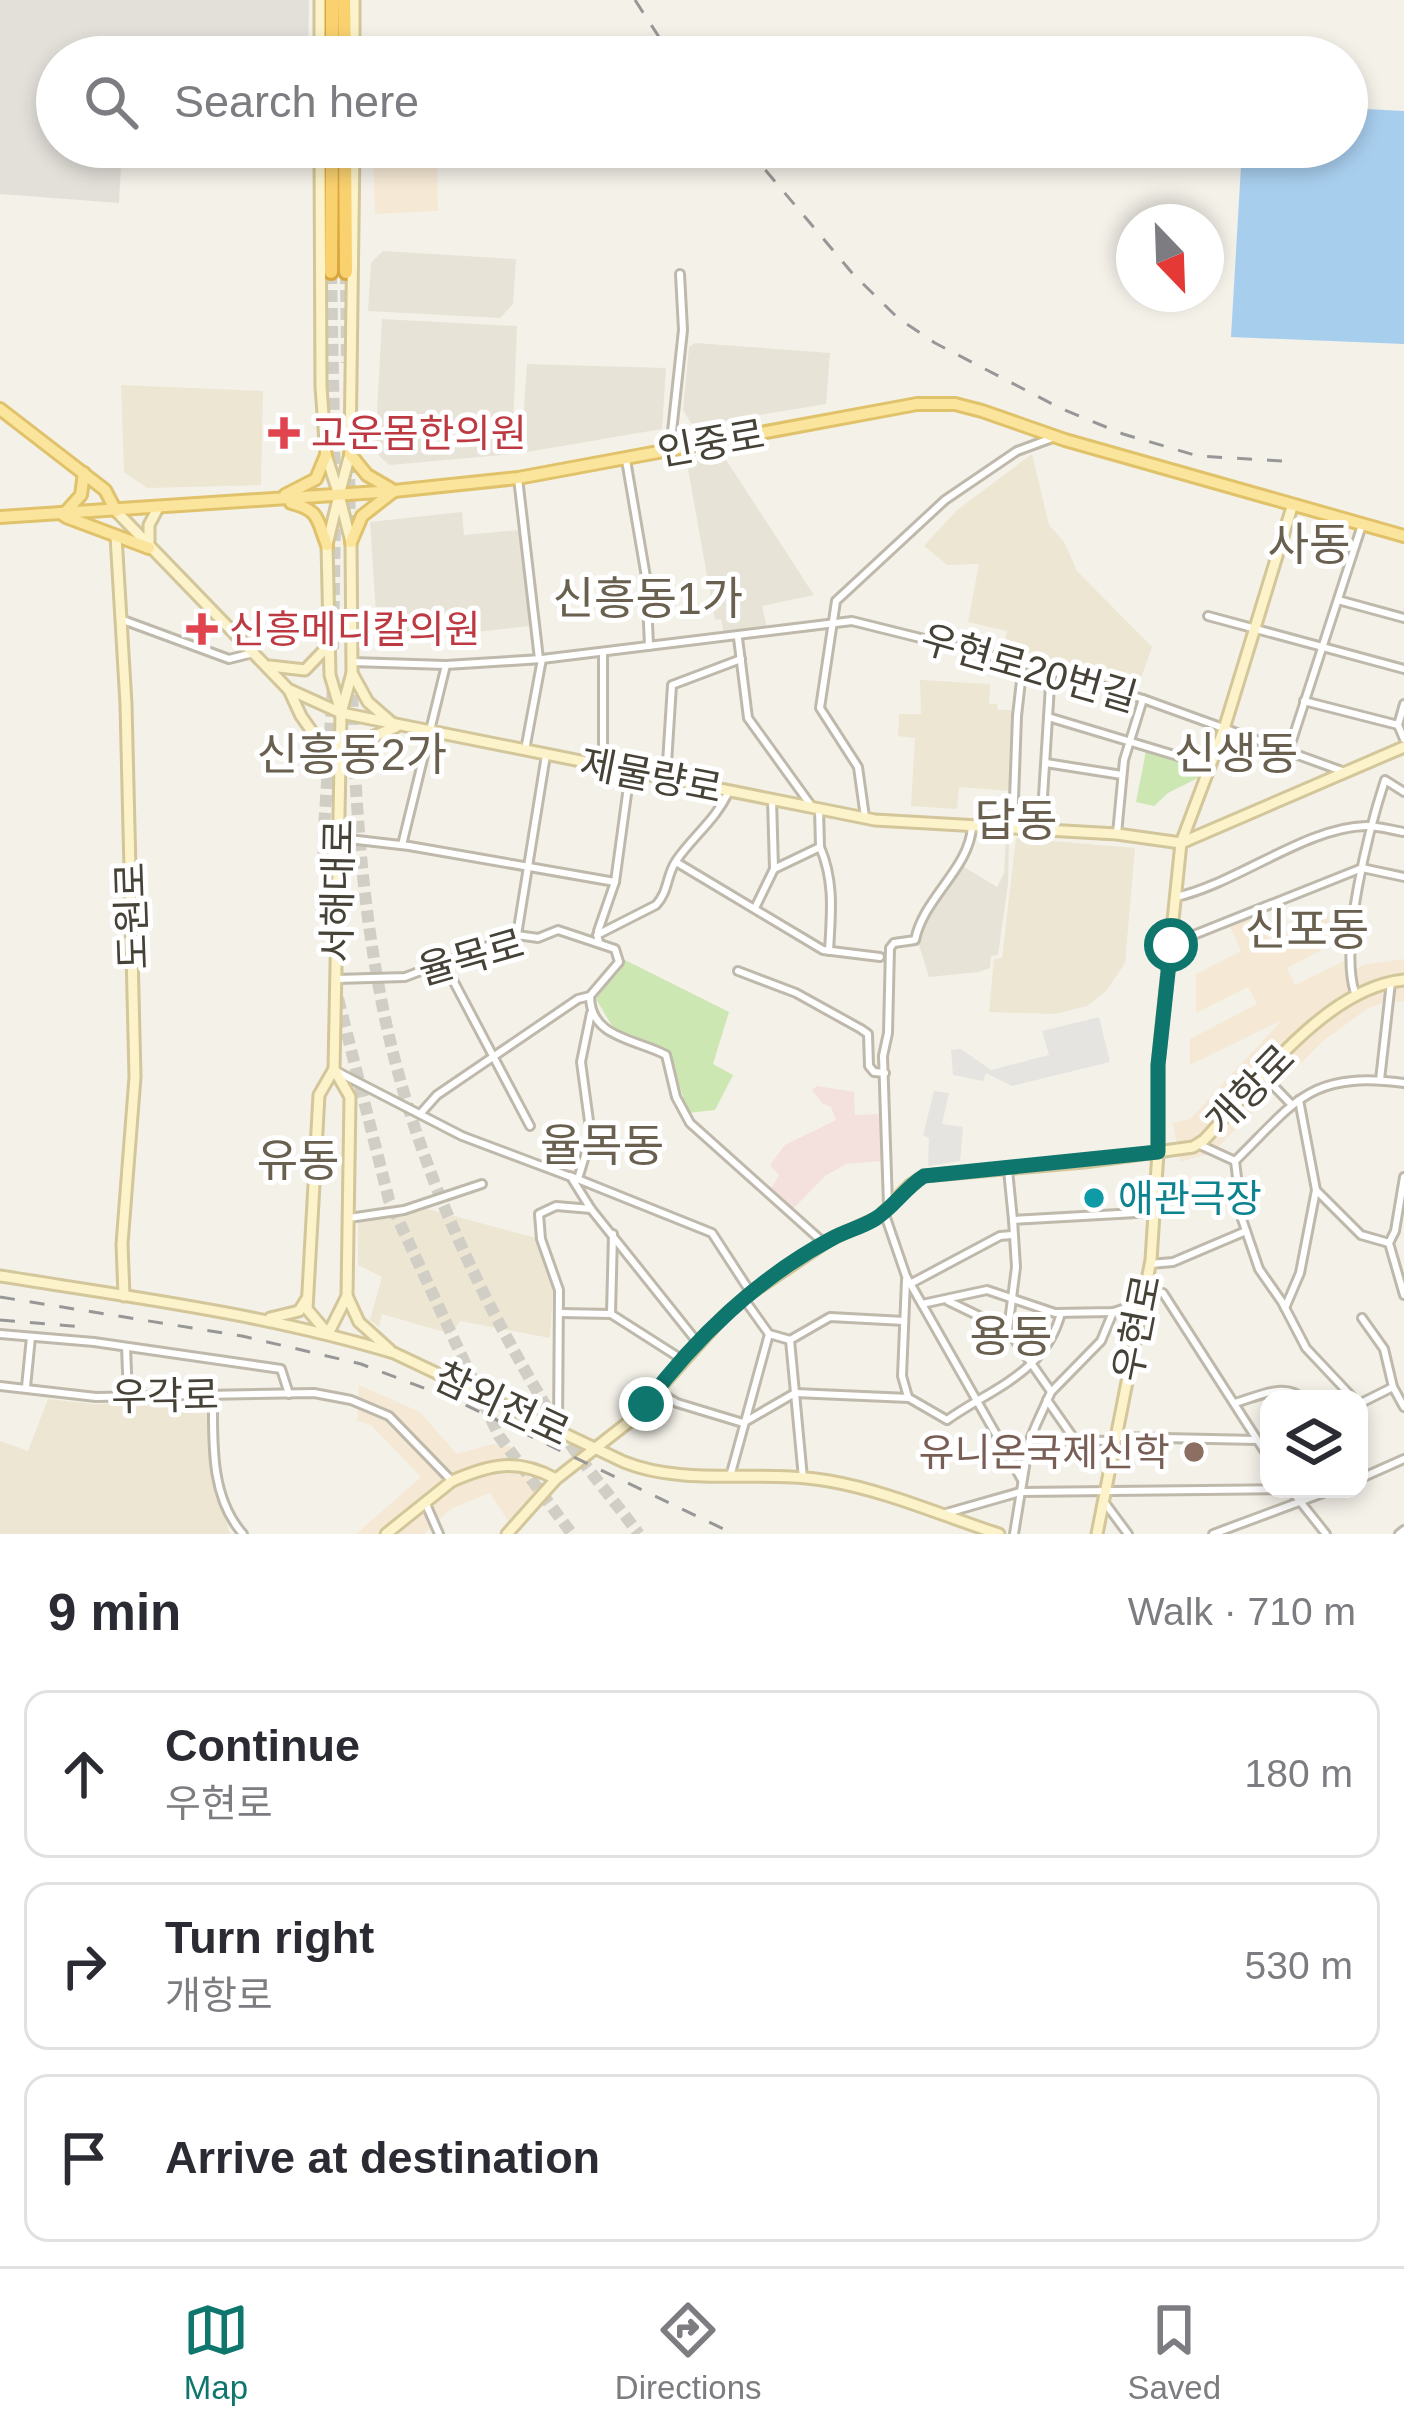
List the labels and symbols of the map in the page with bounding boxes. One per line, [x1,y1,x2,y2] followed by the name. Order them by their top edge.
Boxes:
[1116,204,1224,312] north arrow
[311,412,526,455] place label: 고운몸한의원
[654,412,768,474] street label: 인중로
[268,417,300,449] marker: 고운몸한의원
[1268,519,1350,570] district label: 사동
[553,573,743,624] district label: 신흥동1가
[229,608,480,651] place label: 신흥메디칼의원
[186,613,218,645] marker: 신흥메디칼의원
[916,617,1142,719] street label: 우현로20번길
[1174,728,1298,779] district label: 신생동
[257,729,447,780] district label: 신흥동2가
[576,741,726,811] street label: 제물량로
[975,795,1057,846] district label: 답동
[315,819,361,963] street label: 서해대로
[109,861,155,971] street label: 도원로
[1245,904,1369,955] district label: 신포동
[1144,918,1198,972] route start
[413,921,529,993] street label: 율목로
[1197,1036,1303,1144] street label: 개항로
[540,1120,664,1171] district label: 율목동
[257,1135,339,1186] district label: 유동
[1118,1177,1262,1220] place label: 애관극장
[1081,1185,1107,1211] marker: 애관극장
[1106,1271,1168,1385] street label: 우현로
[970,1311,1052,1362] district label: 용동
[428,1354,576,1454] street label: 참외전로
[111,1374,219,1418] street label: 우각로
[619,1377,673,1431] route end
[919,1431,1170,1474] place label: 유니온국제신학
[1181,1439,1207,1465] marker: 유니온국제신학

